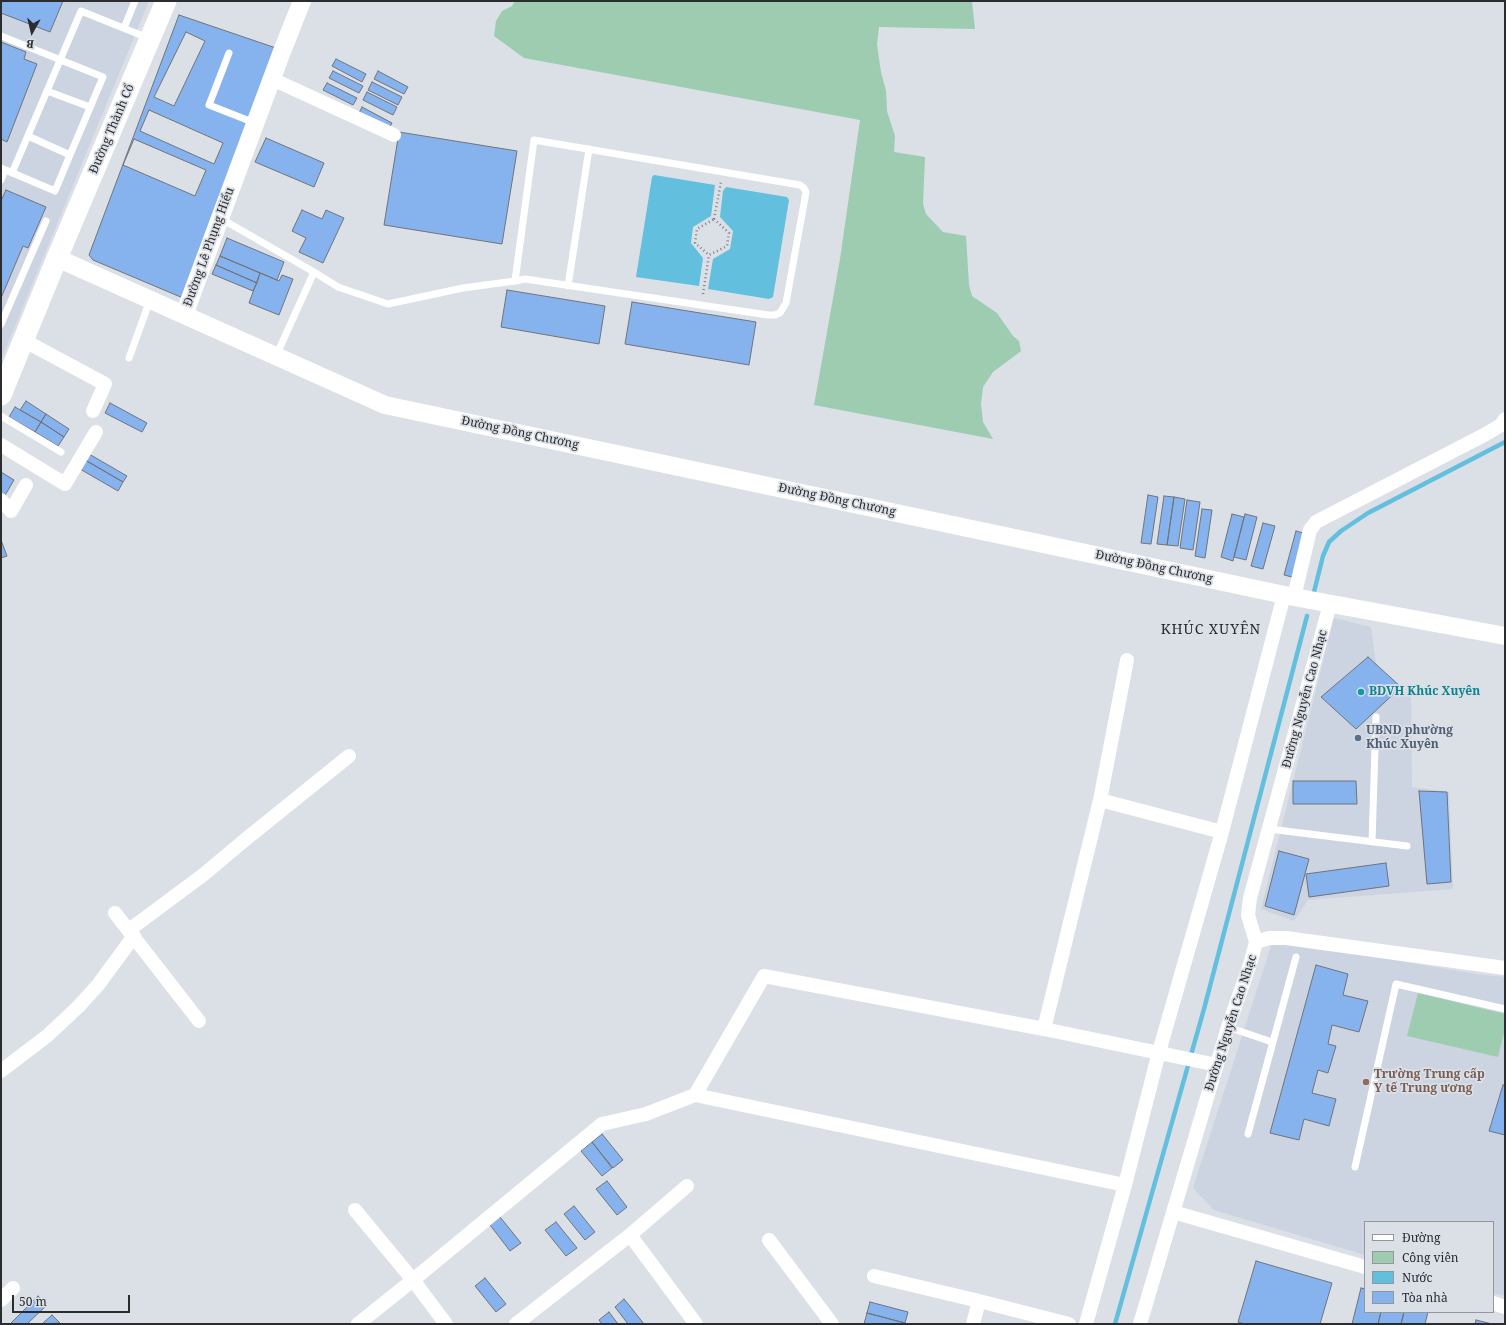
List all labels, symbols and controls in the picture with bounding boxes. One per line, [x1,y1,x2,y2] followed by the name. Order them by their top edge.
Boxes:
[12,12,52,52] north arrow
[26,36,35,52] text: B
[87,82,137,176] street label: Đường Thành Cổ
[181,185,237,309] street label: Đường Lê Phụng Hiểu
[460,414,580,452] street label: Đường Đồng Chương
[777,481,897,519] street label: Đường Đồng Chương
[1094,548,1214,586] street label: Đường Đồng Chương
[1161,622,1261,638] district label: KHÚC XUYÊN
[1280,628,1330,770] street label: Đường Nguyễn Cao Nhạc
[1369,685,1480,699] place label: BDVH Khúc Xuyên
[1356,687,1366,697] marker: BDVH Khúc Xuyên
[1366,724,1453,752] place label: UBND phường Khúc Xuyên
[1353,733,1363,743] marker: UBND phường Khúc Xuyên
[1202,953,1260,1093] street label: Đường Nguyễn Cao Nhạc
[1374,1068,1485,1096] place label: Trường Trung cấp Y tế Trung ương
[1361,1077,1371,1087] marker: Trường Trung cấp Y tế Trung ương
[1364,1221,1494,1313] legend
[1402,1229,1441,1246] text: Đường
[1402,1249,1459,1266] text: Công viên
[1402,1269,1432,1286] text: Nước
[14,1287,132,1313] scale bar
[1402,1289,1448,1306] text: Tòa nhà
[19,1293,47,1310] text: 50 m

